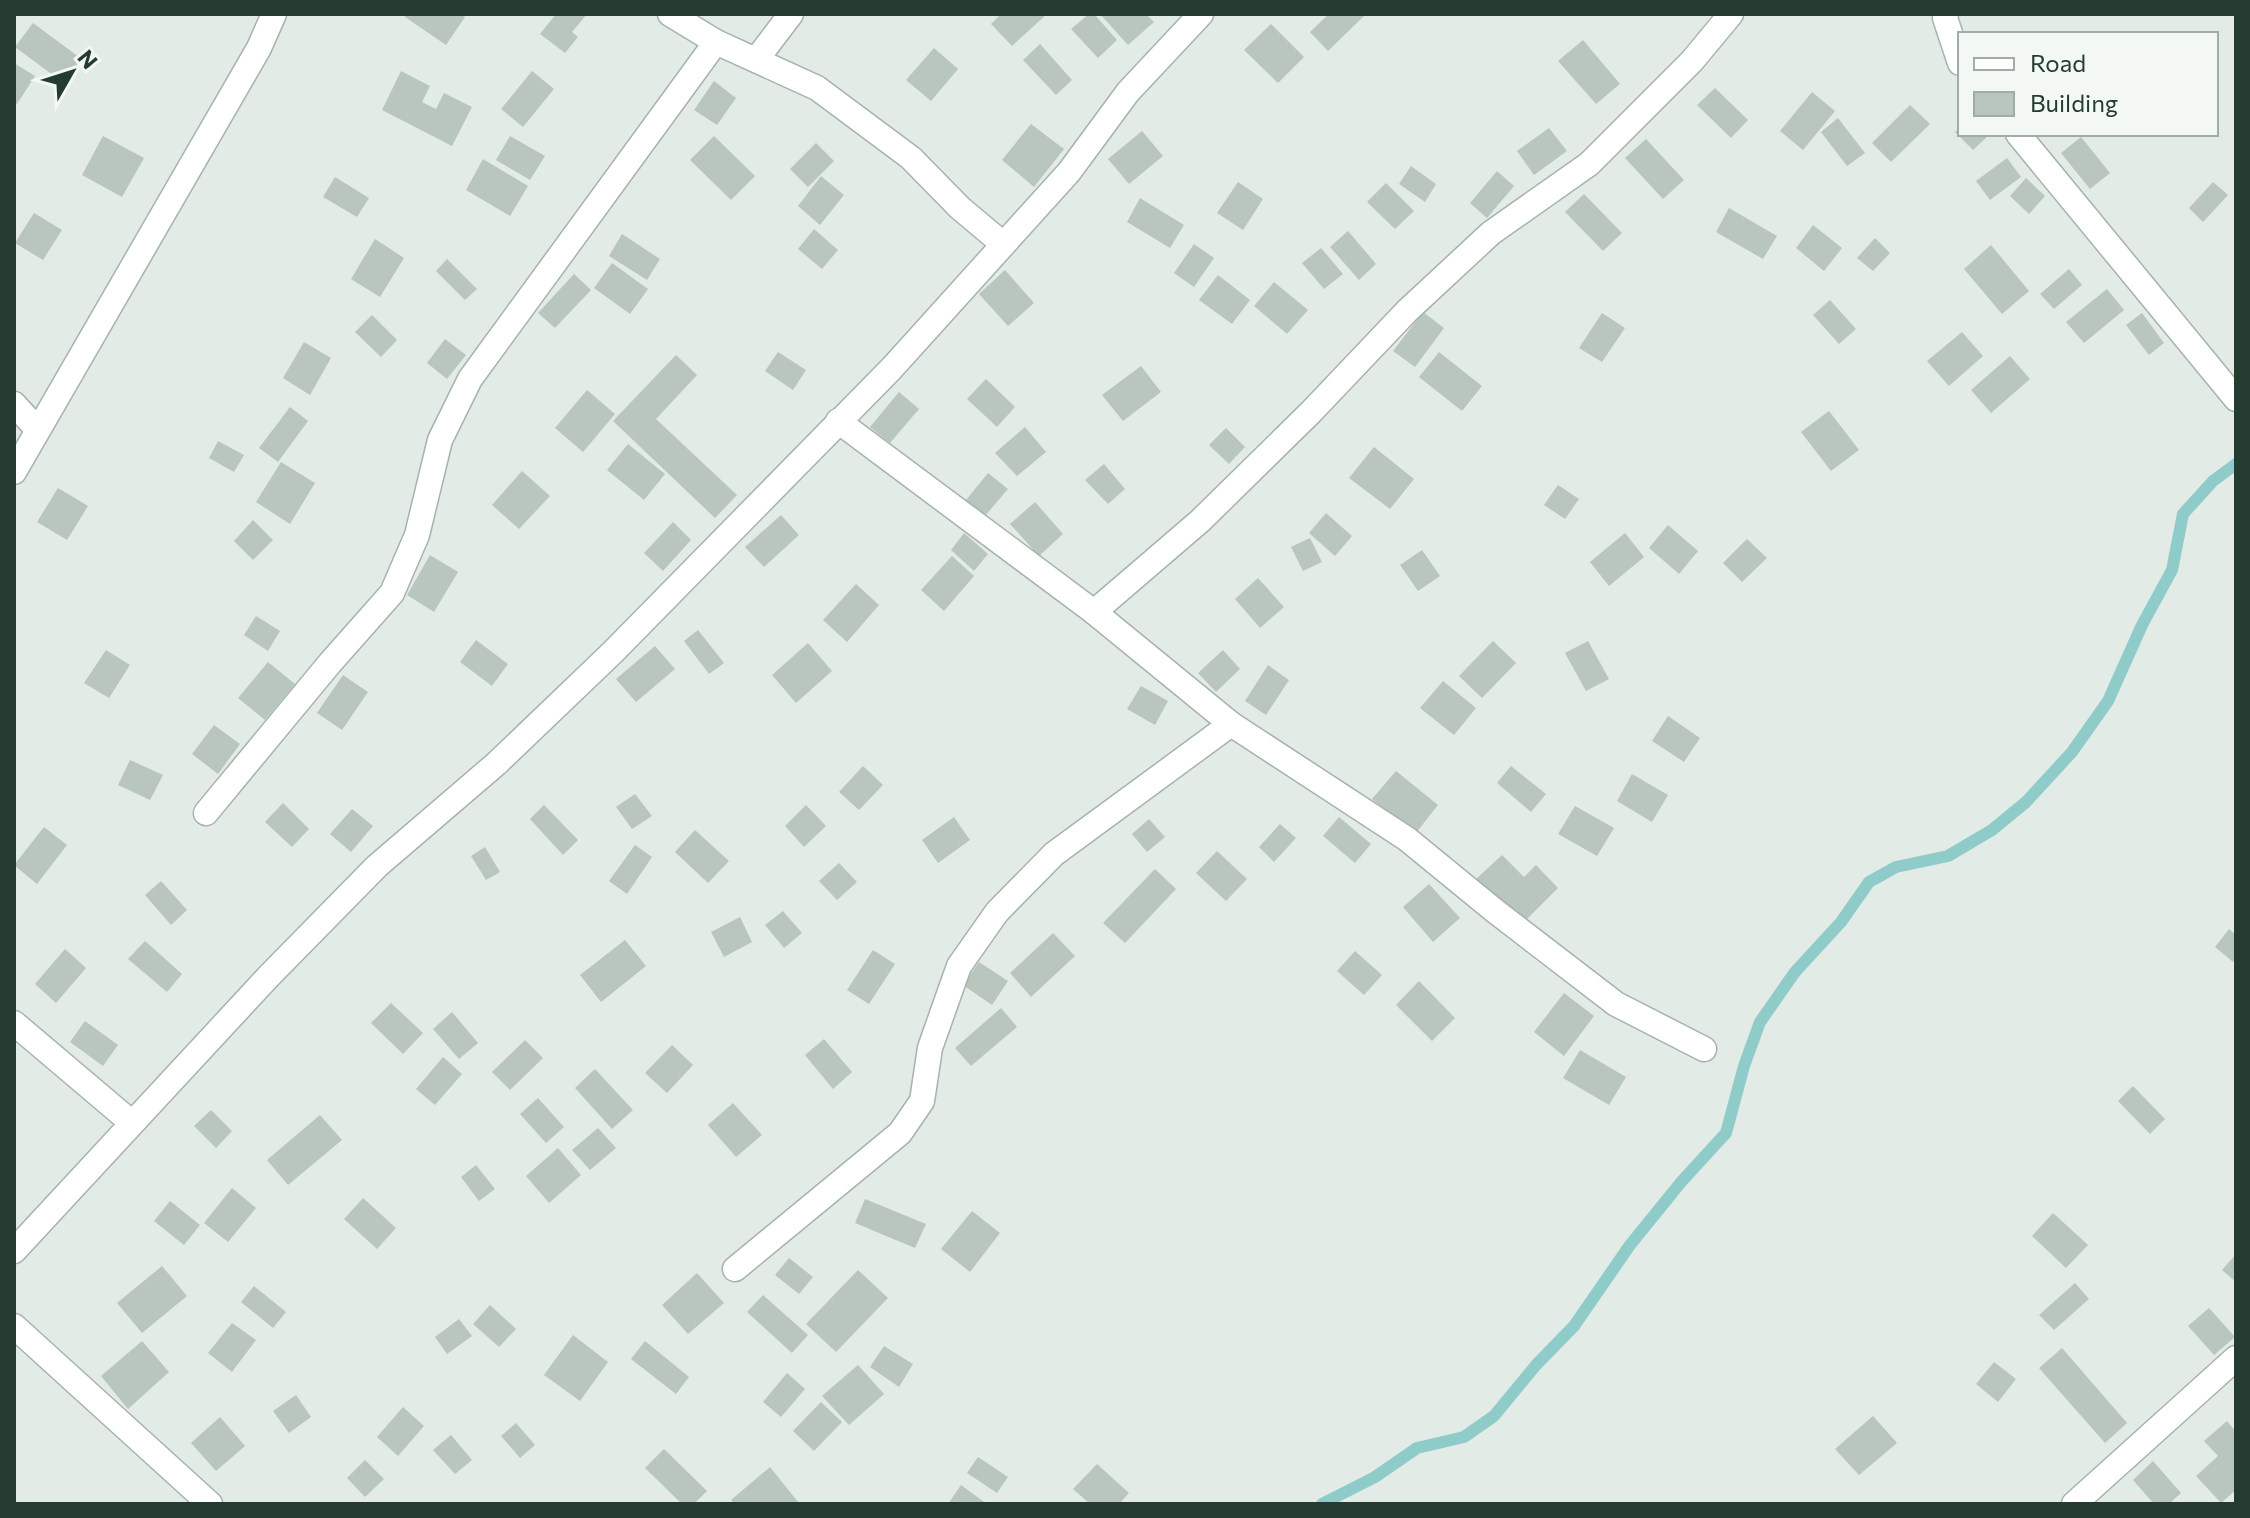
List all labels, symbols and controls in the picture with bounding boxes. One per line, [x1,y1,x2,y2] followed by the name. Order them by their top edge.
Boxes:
[32,32,112,112] north arrow
[1958,32,2218,136] legend
[72,44,104,74] text: N
[2030,48,2086,77] text: Road
[2030,88,2118,117] text: Building

